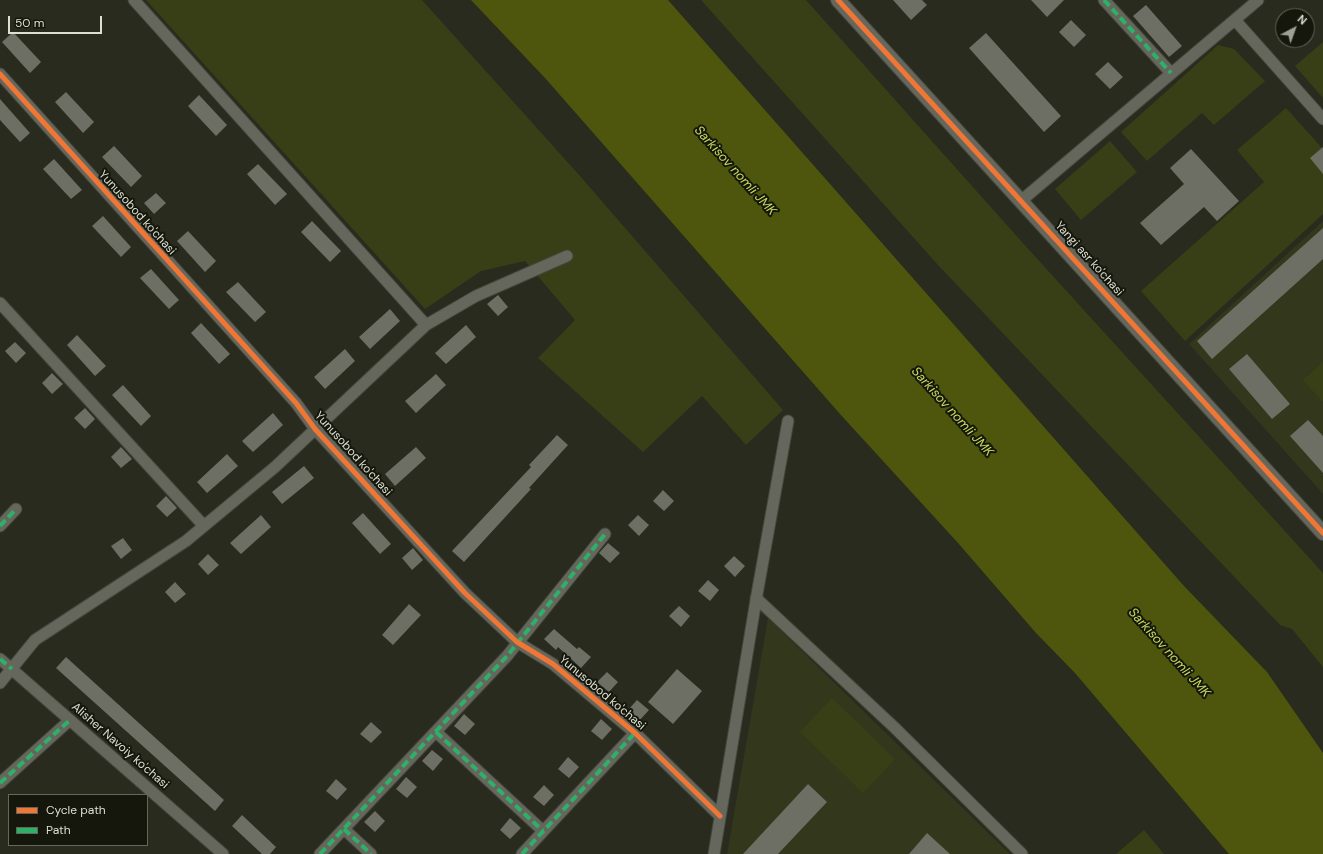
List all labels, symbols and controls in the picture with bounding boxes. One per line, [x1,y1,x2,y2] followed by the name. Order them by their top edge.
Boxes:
[10,8,104,34] scale bar
[1275,8,1315,48] north arrow
[1295,12,1310,28] text: N
[15,15,44,31] text: 50 m
[691,123,779,219] water label: Sarkisov nomli JMK
[95,168,179,258] street label: Yunusobod ko'chasi
[1052,219,1126,299] street label: Yangi asr ko'chasi
[908,364,996,460] water label: Sarkisov nomli JMK
[311,409,395,499] street label: Yunusobod ko'chasi
[1125,605,1213,701] water label: Sarkisov nomli JMK
[556,653,648,733] street label: Yunusobod ko'chasi
[68,700,172,792] street label: Alisher Navoiy ko'chasi
[8,794,148,846] legend
[46,802,106,818] text: Cycle path
[46,822,71,838] text: Path

